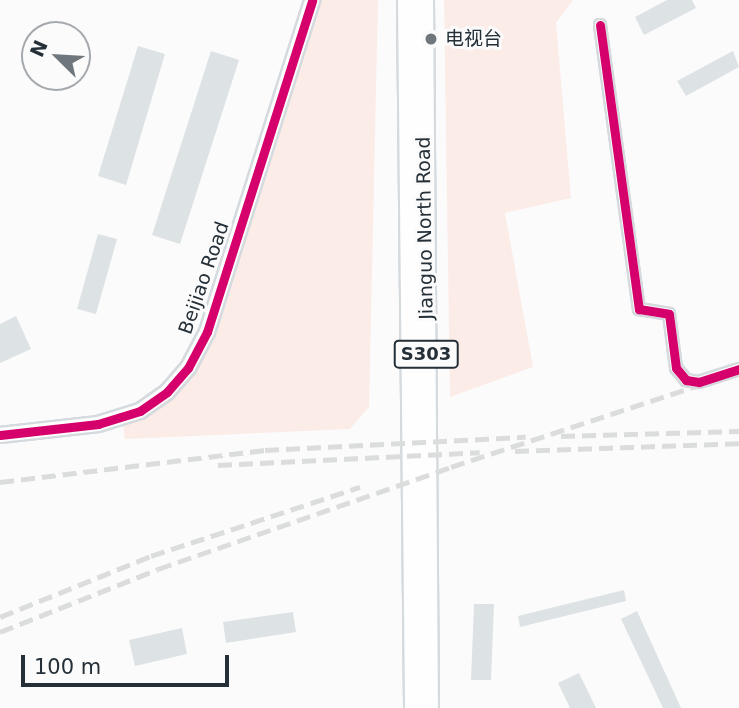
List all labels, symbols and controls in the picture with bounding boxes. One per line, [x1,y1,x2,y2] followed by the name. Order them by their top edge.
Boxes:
[21,21,91,91] north arrow
[445,28,502,50] place label: 电视台
[423,31,439,47] marker: 电视台
[25,37,52,60] text: N
[412,136,438,320] street label: Jianguo North Road
[174,219,234,337] street label: Beijiao Road
[393,340,459,368] road number: S303
[24,642,233,686] scale bar
[34,655,101,679] text: 100 m

